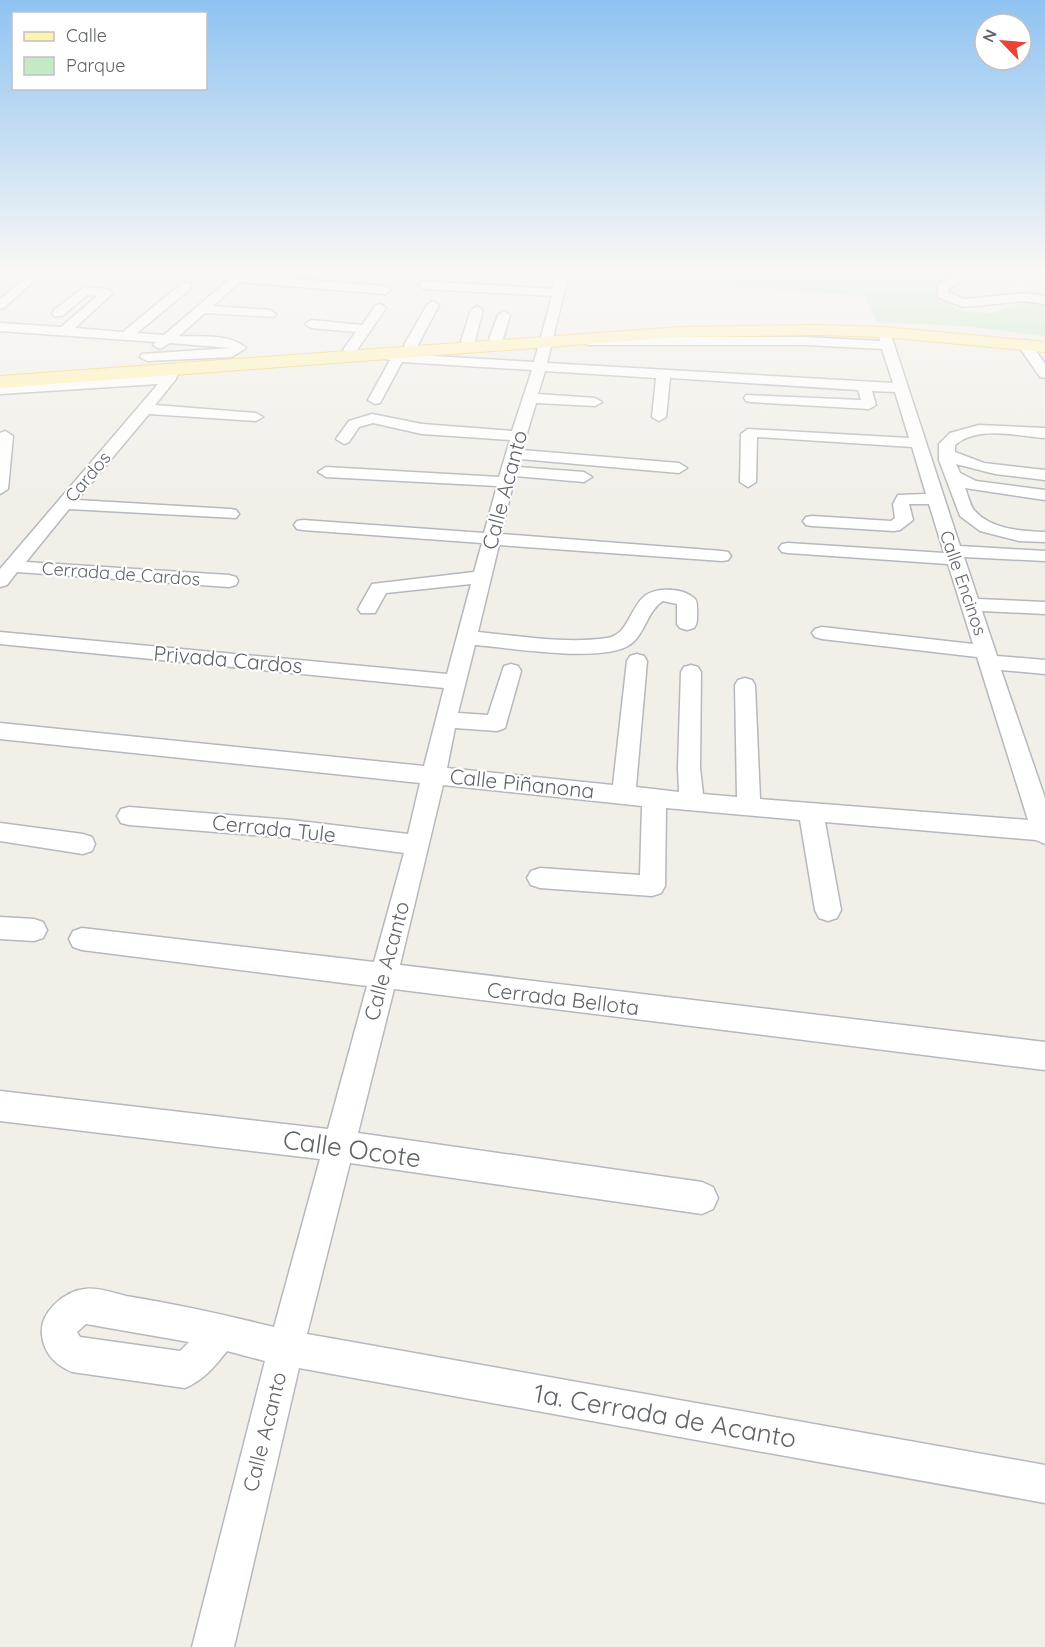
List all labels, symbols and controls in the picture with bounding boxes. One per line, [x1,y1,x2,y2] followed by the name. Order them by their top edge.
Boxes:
[12,12,207,90] legend
[973,12,1033,72] north arrow
[66,24,107,47] text: Calle
[978,26,1001,45] text: N
[66,54,125,77] text: Parque
[476,427,532,552] street label: Calle Acanto
[60,447,116,507] street label: Cardos
[935,527,992,638] street label: Calle Encinos
[41,556,201,591] street label: Cerrada de Cardos
[153,640,304,678] street label: Privada Cardos
[449,762,596,804] street label: Calle Piñanona
[211,809,337,847] street label: Cerrada Tule
[358,898,414,1023] street label: Calle Acanto
[486,976,641,1020] street label: Cerrada Bellota
[281,1122,423,1175] street label: Calle Ocote
[237,1369,291,1494] street label: Calle Acanto
[531,1376,799,1455] street label: 1a. Cerrada de Acanto

